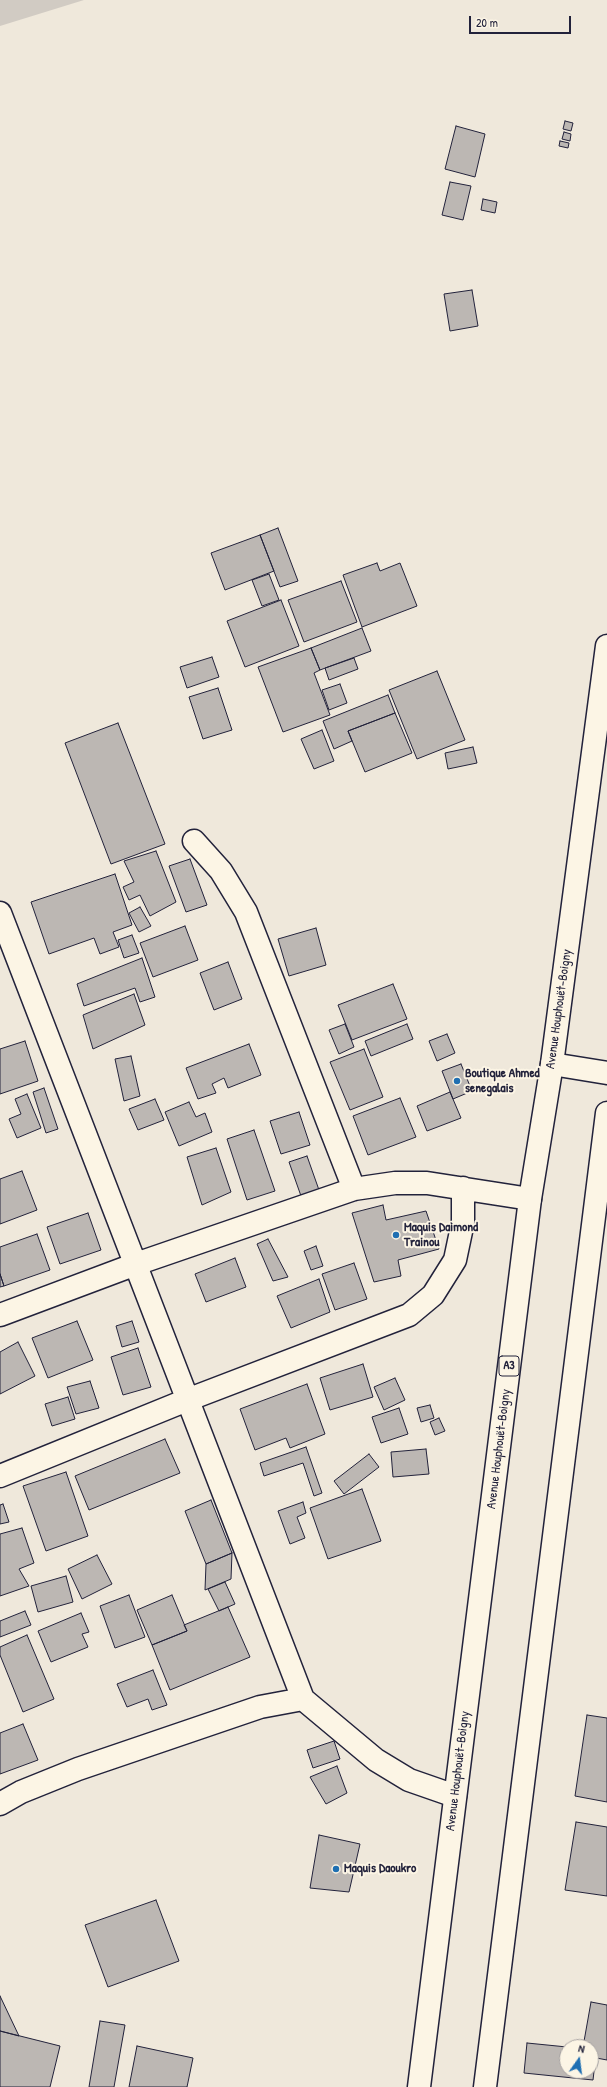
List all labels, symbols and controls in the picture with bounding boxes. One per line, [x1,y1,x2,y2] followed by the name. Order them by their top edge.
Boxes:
[471,8,573,34] scale bar
[476,14,498,31] text: 20 m
[543,948,575,1070] street label: Avenue Houphouët-Boigny
[465,1066,540,1097] place label: Boutique Ahmed senegalais
[452,1076,462,1086] marker: Boutique Ahmed senegalais
[404,1220,478,1251] place label: Maquis Daimond Trainou
[391,1230,401,1240] marker: Maquis Daimond Trainou
[499,1356,519,1376] road number: A3
[484,1388,514,1510] street label: Avenue Houphouët-Boigny
[443,1710,473,1832] street label: Avenue Houphouët-Boigny
[344,1861,416,1877] place label: Maquis Daoukro
[331,1864,341,1874] marker: Maquis Daoukro
[559,2039,599,2079] north arrow
[577,2041,586,2056] text: N

